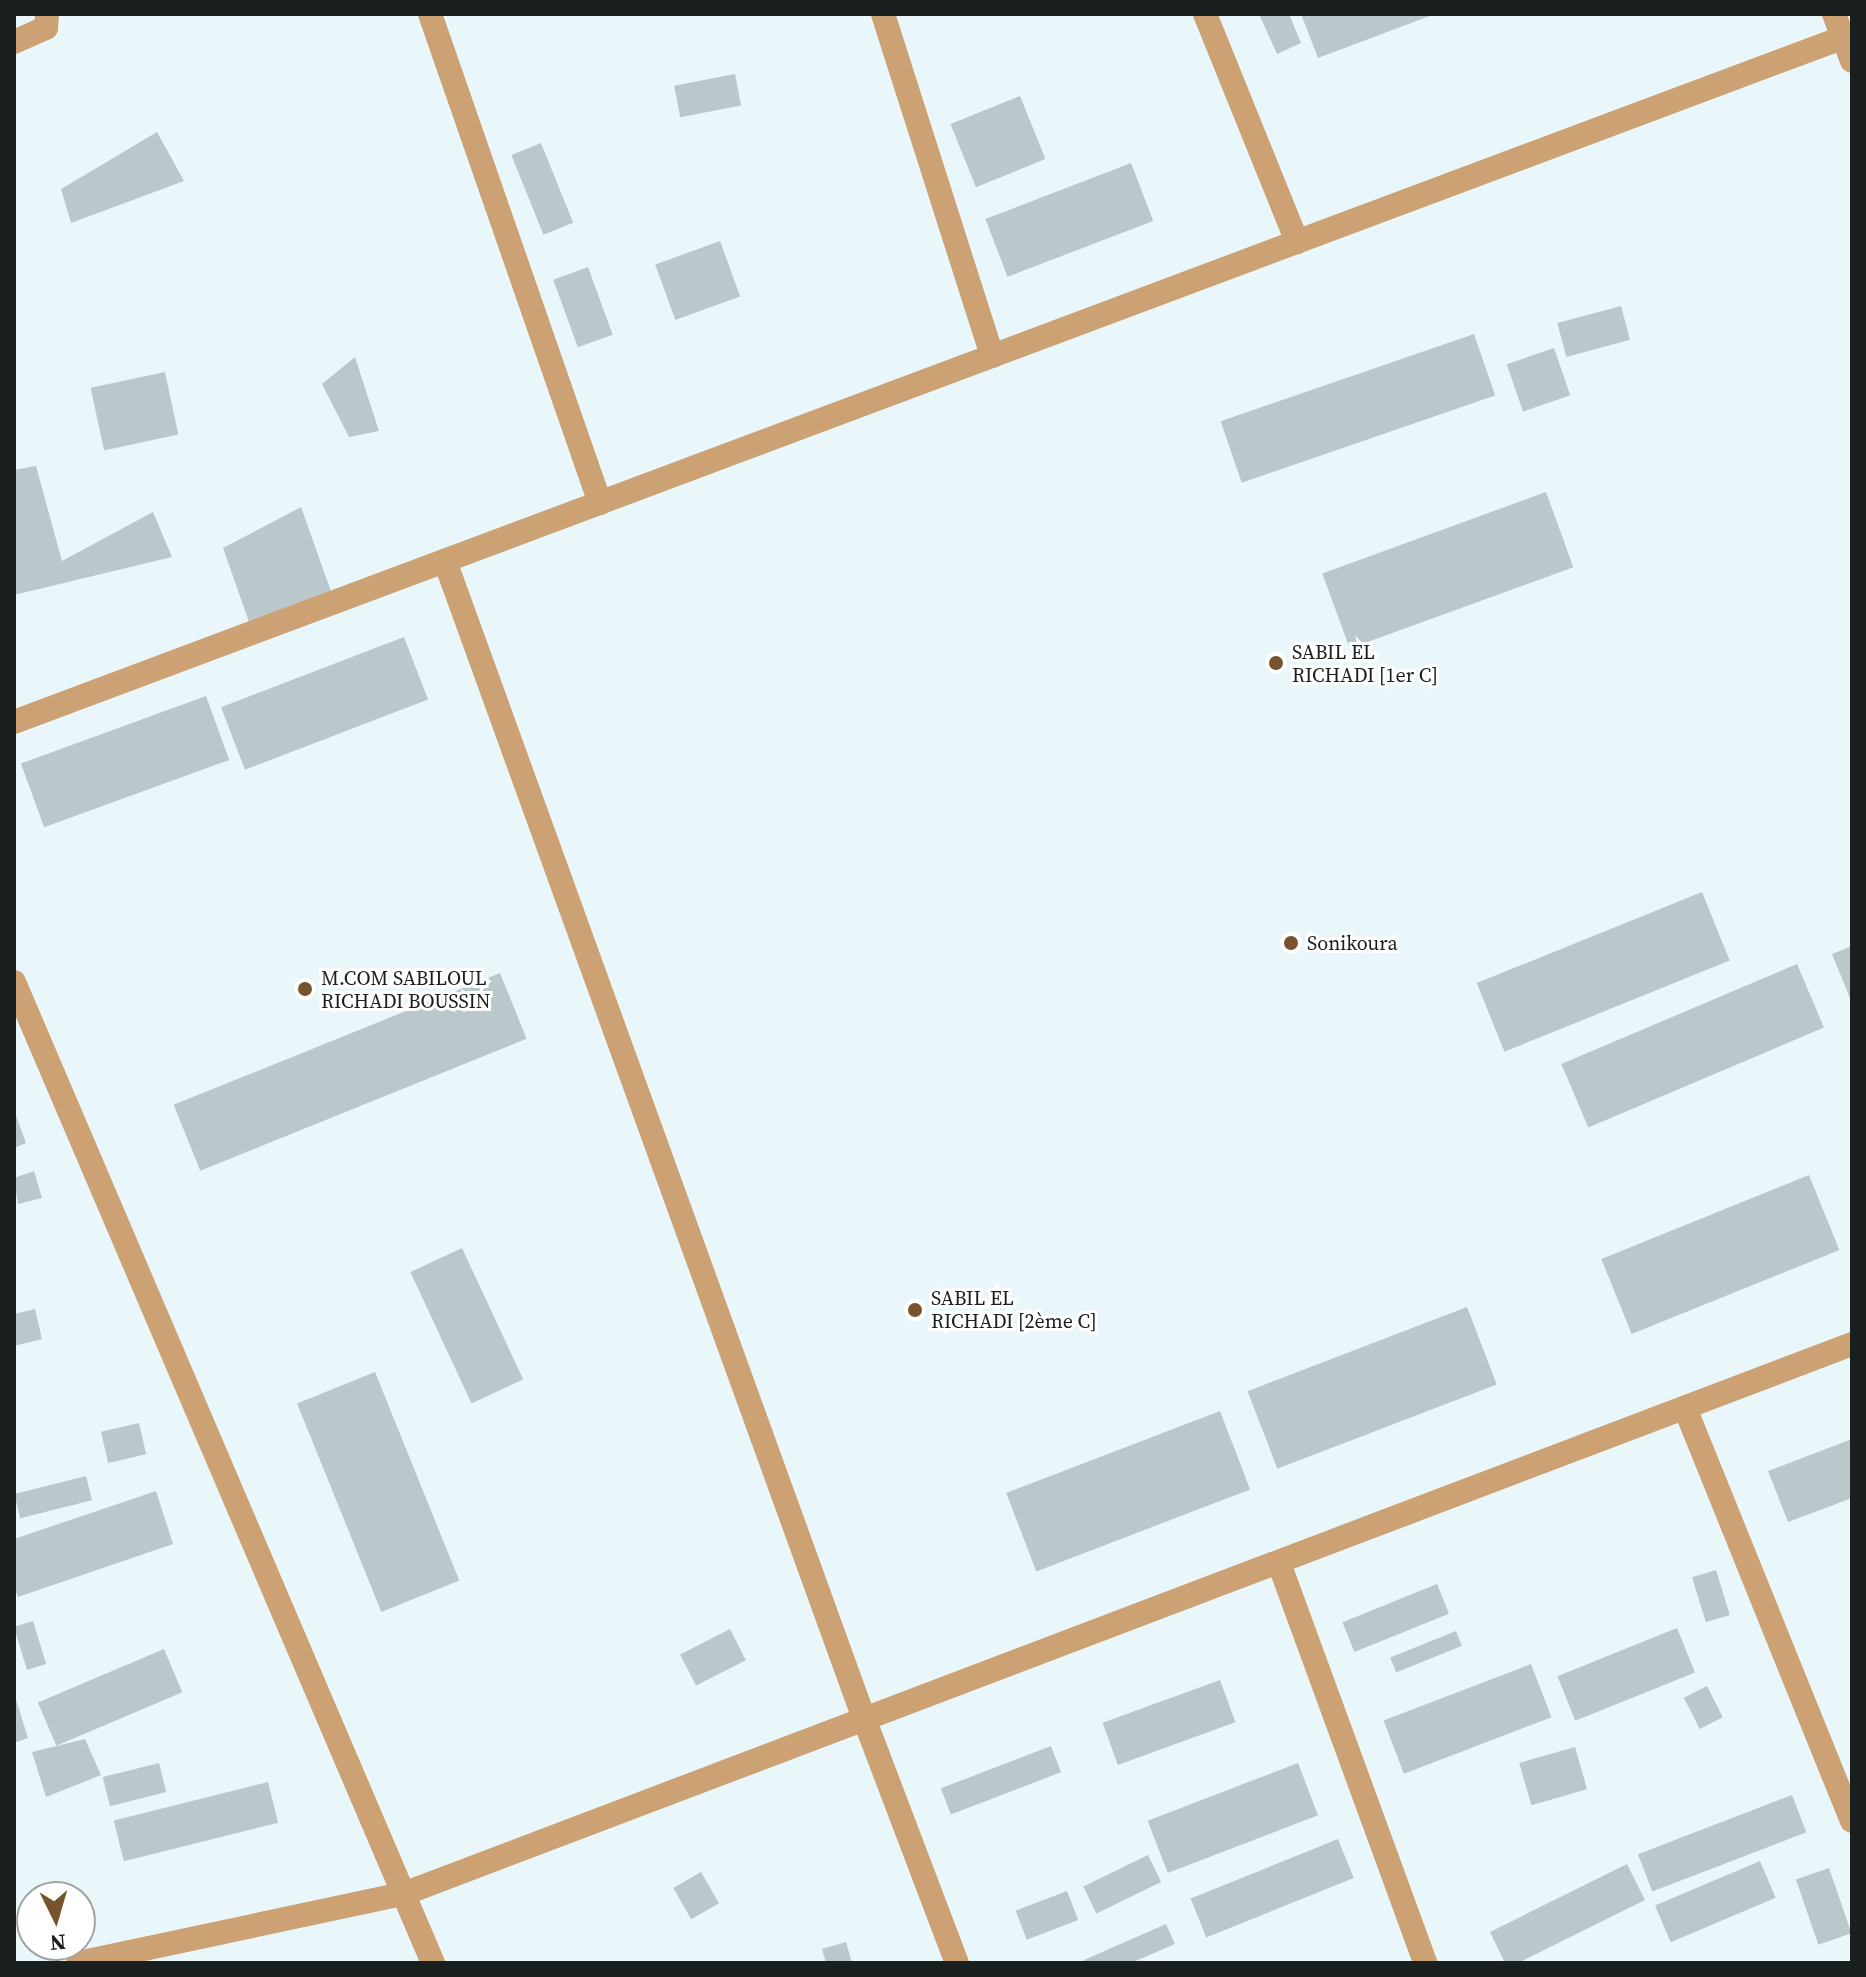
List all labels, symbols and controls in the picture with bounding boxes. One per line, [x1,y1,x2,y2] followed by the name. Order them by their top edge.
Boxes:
[1292,640,1438,687] place label: SABIL EL RICHADI [1er C]
[1267,654,1285,672] marker: SABIL EL RICHADI [1er C]
[1307,931,1398,955] place label: Sonikoura
[1282,934,1300,952] marker: Sonikoura
[321,966,491,1013] place label: M.COM SABILOUL RICHADI BOUSSIN
[296,980,314,998] marker: M.COM SABILOUL RICHADI BOUSSIN
[931,1286,1097,1333] place label: SABIL EL RICHADI [2ème C]
[906,1301,924,1319] marker: SABIL EL RICHADI [2ème C]
[16,1881,96,1961] north arrow
[49,1927,67,1959] text: N

